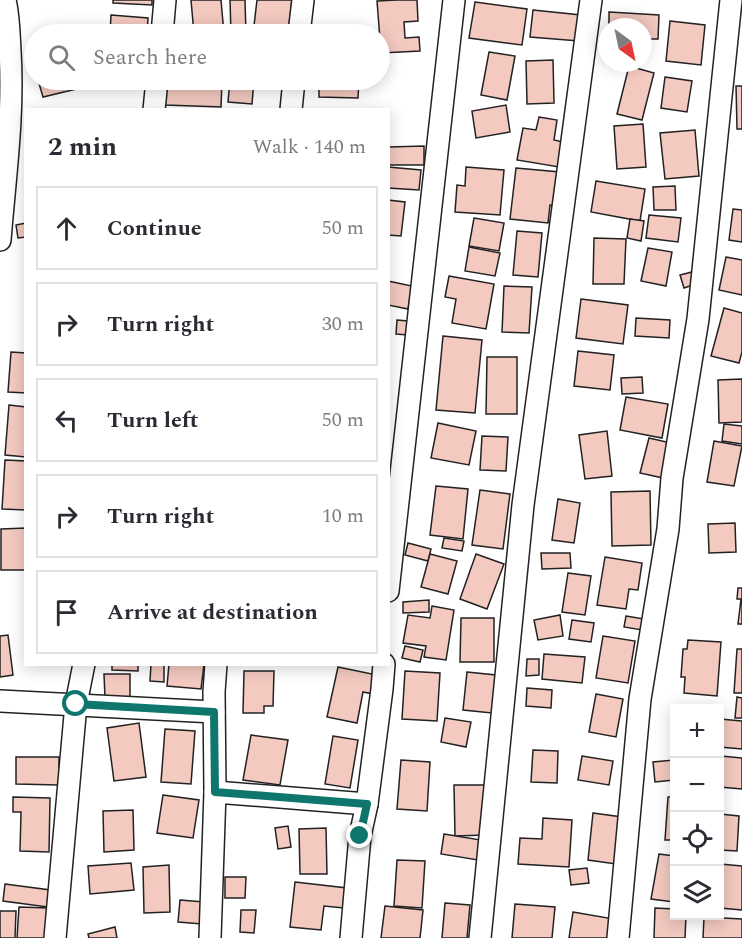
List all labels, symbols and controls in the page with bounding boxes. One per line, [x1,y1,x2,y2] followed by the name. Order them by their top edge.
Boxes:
[598,18,652,72] north arrow
[24,24,390,90] search box
[45,41,78,74] icon: search
[93,41,207,74] text: Search here
[48,127,117,167] text: 2 min
[253,132,366,162] text: Walk · 140 m
[50,212,83,245] icon: ahead
[107,212,202,245] text: Continue
[322,213,364,243] text: 50 m
[50,308,83,341] icon: right
[107,308,214,341] text: Turn right
[322,309,364,339] text: 30 m
[50,404,83,437] icon: left
[107,404,199,437] text: Turn left
[322,405,364,435] text: 50 m
[50,500,83,533] icon: right
[107,500,214,533] text: Turn right
[322,501,364,531] text: 10 m
[50,596,83,629] icon: arrive
[107,596,318,629] text: Arrive at destination
[62,690,88,716] route start
[670,704,724,920] map controls
[670,704,724,758] button: +
[670,758,724,812] button: −
[670,812,724,866] button: locate
[346,822,372,848] route end
[670,866,724,920] button: layers

